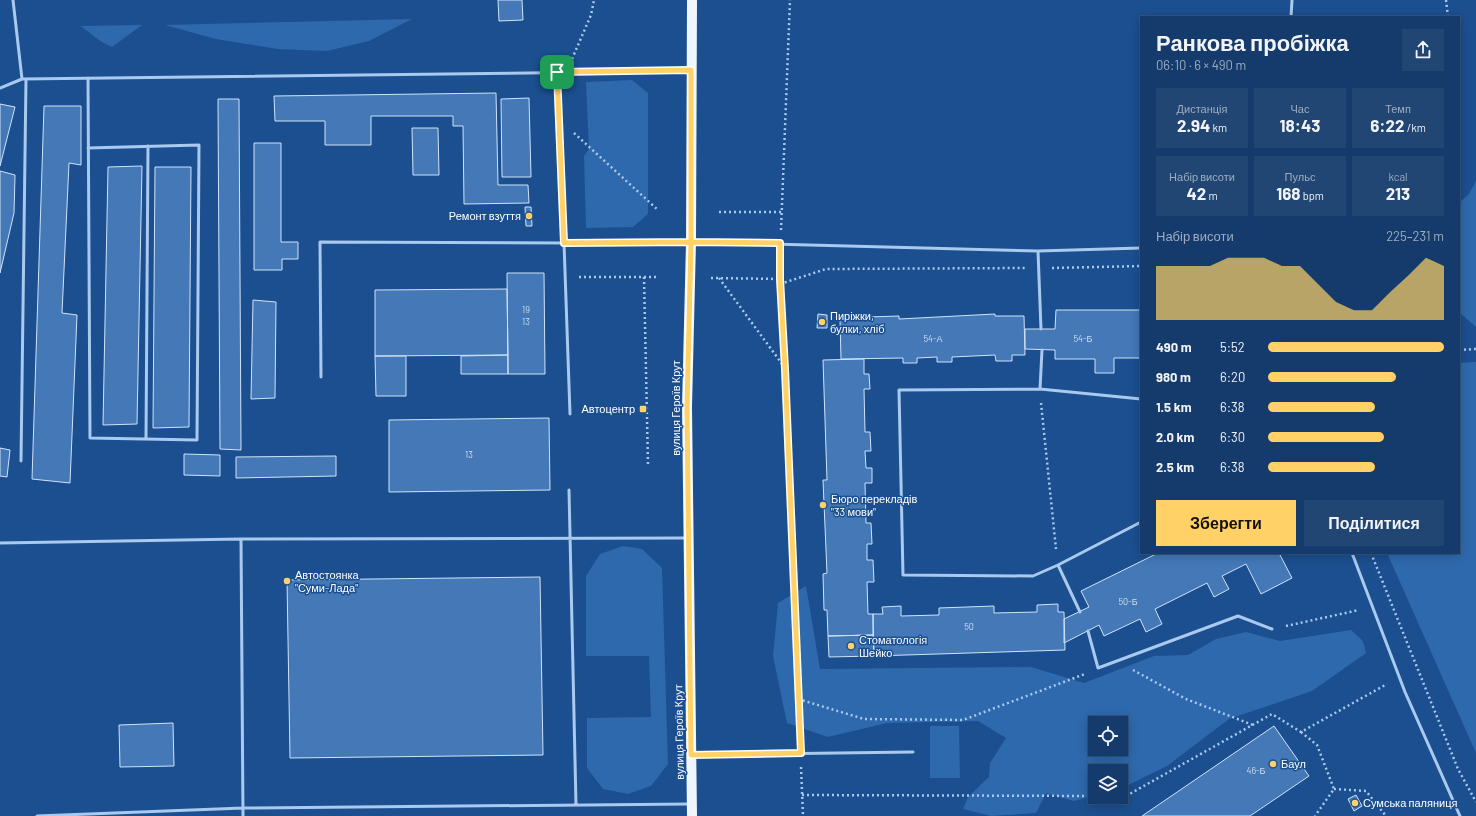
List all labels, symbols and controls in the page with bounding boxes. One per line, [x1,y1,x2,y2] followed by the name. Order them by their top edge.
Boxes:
[1156,29,1349,55] text: Ранкова пробіжка
[1402,29,1444,71] button: share
[540,55,574,89] pin
[1156,57,1246,73] text: 06:10 · 6 × 490 m
[546,61,568,83] icon: arrive
[1177,102,1227,115] text: Дистанція
[1291,102,1309,115] text: Час
[1385,102,1411,115] text: Темп
[1177,115,1210,135] text: 2.94
[1280,115,1320,135] text: 18:43
[1370,115,1405,135] text: 6:22
[1210,121,1227,134] text: km
[1405,121,1426,134] text: /km
[1169,170,1235,183] text: Набір висоти
[1285,170,1315,183] text: Пульс
[1388,170,1408,183] text: kcal
[1186,183,1206,203] text: 42
[1276,183,1300,203] text: 168
[1386,183,1410,203] text: 213
[1206,189,1218,202] text: m
[1300,189,1324,202] text: bpm
[449,209,521,222] place label: Ремонт взуття
[524,211,534,221] marker: Ремонт взуття
[1156,228,1234,244] text: Набір висоти
[1386,228,1444,244] text: 225–231 m
[522,304,530,315] house number: 19
[830,309,884,335] place label: Пиріжки, булки, хліб
[522,316,530,327] house number: 13
[817,317,827,327] marker: Пиріжки, булки, хліб
[923,333,943,344] house number: 54-А
[1073,333,1093,344] house number: 54-Б
[1156,339,1192,355] text: 490 m
[1220,339,1245,355] text: 5:52
[669,360,682,456] street label: вулиця Героїв Крут
[1156,369,1191,385] text: 980 m
[1220,369,1245,385] text: 6:20
[1156,399,1192,415] text: 1.5 km
[1220,399,1245,415] text: 6:38
[582,402,635,415] place label: Автоцентр
[638,404,648,414] marker: Автоцентр
[1156,429,1194,445] text: 2.0 km
[1220,429,1245,445] text: 6:30
[465,449,473,460] house number: 13
[1156,459,1194,475] text: 2.5 km
[1220,459,1245,475] text: 6:38
[831,492,918,518] place label: Бюро перекладів "33 мови"
[818,500,828,510] marker: Бюро перекладів "33 мови"
[1156,500,1296,546] button: Зберегти
[1304,500,1444,546] button: Поділитися
[295,568,360,594] place label: Автостоянка "Суми-Лада"
[282,576,292,586] marker: Автостоянка "Суми-Лада"
[1118,596,1138,607] house number: 50-Б
[964,621,974,632] house number: 50
[859,633,927,659] place label: Стоматологія Шейко
[846,641,856,651] marker: Стоматологія Шейко
[671,684,686,780] street label: вулиця Героїв Крут
[1088,716,1128,804] map controls
[1088,716,1128,756] button: locate
[1281,757,1306,770] place label: Баул
[1268,759,1278,769] marker: Баул
[1088,764,1128,804] button: layers
[1246,765,1266,776] house number: 46-Б
[1363,796,1457,809] place label: Сумська паляниця
[1350,798,1360,808] marker: Сумська паляниця

